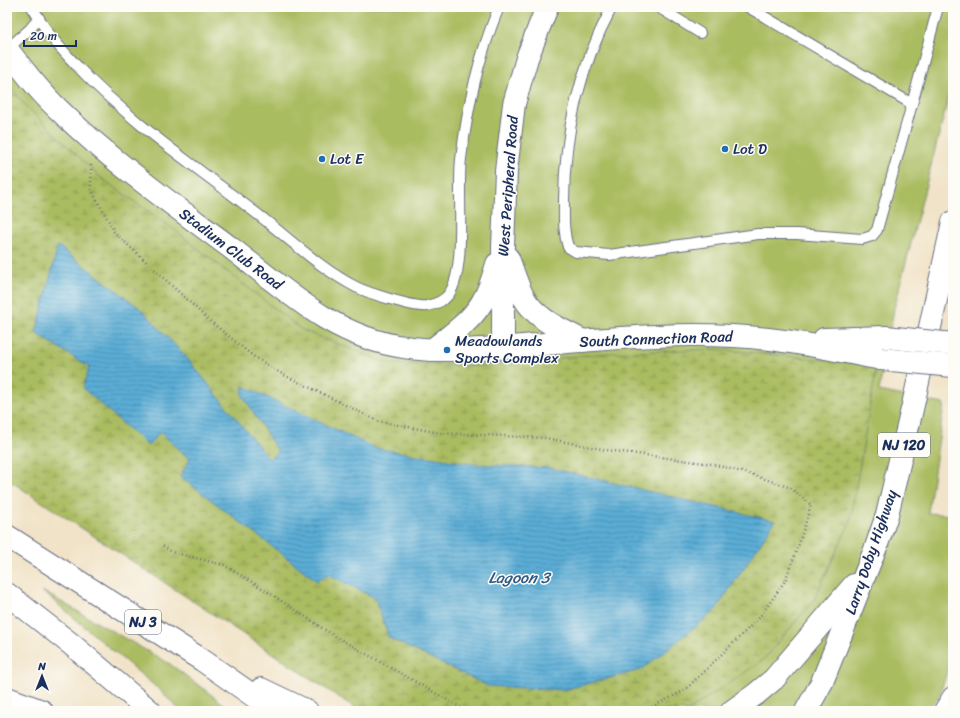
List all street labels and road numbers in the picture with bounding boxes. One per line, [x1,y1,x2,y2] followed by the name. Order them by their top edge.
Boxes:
[490,114,526,257] street label: West Peripheral Road
[173,201,290,298] street label: Stadium Club Road
[579,323,734,355] street label: South Connection Road
[878,433,930,457] road number: NJ 120
[837,486,905,618] street label: Larry Doby Highway
[125,610,161,634] road number: NJ 3

